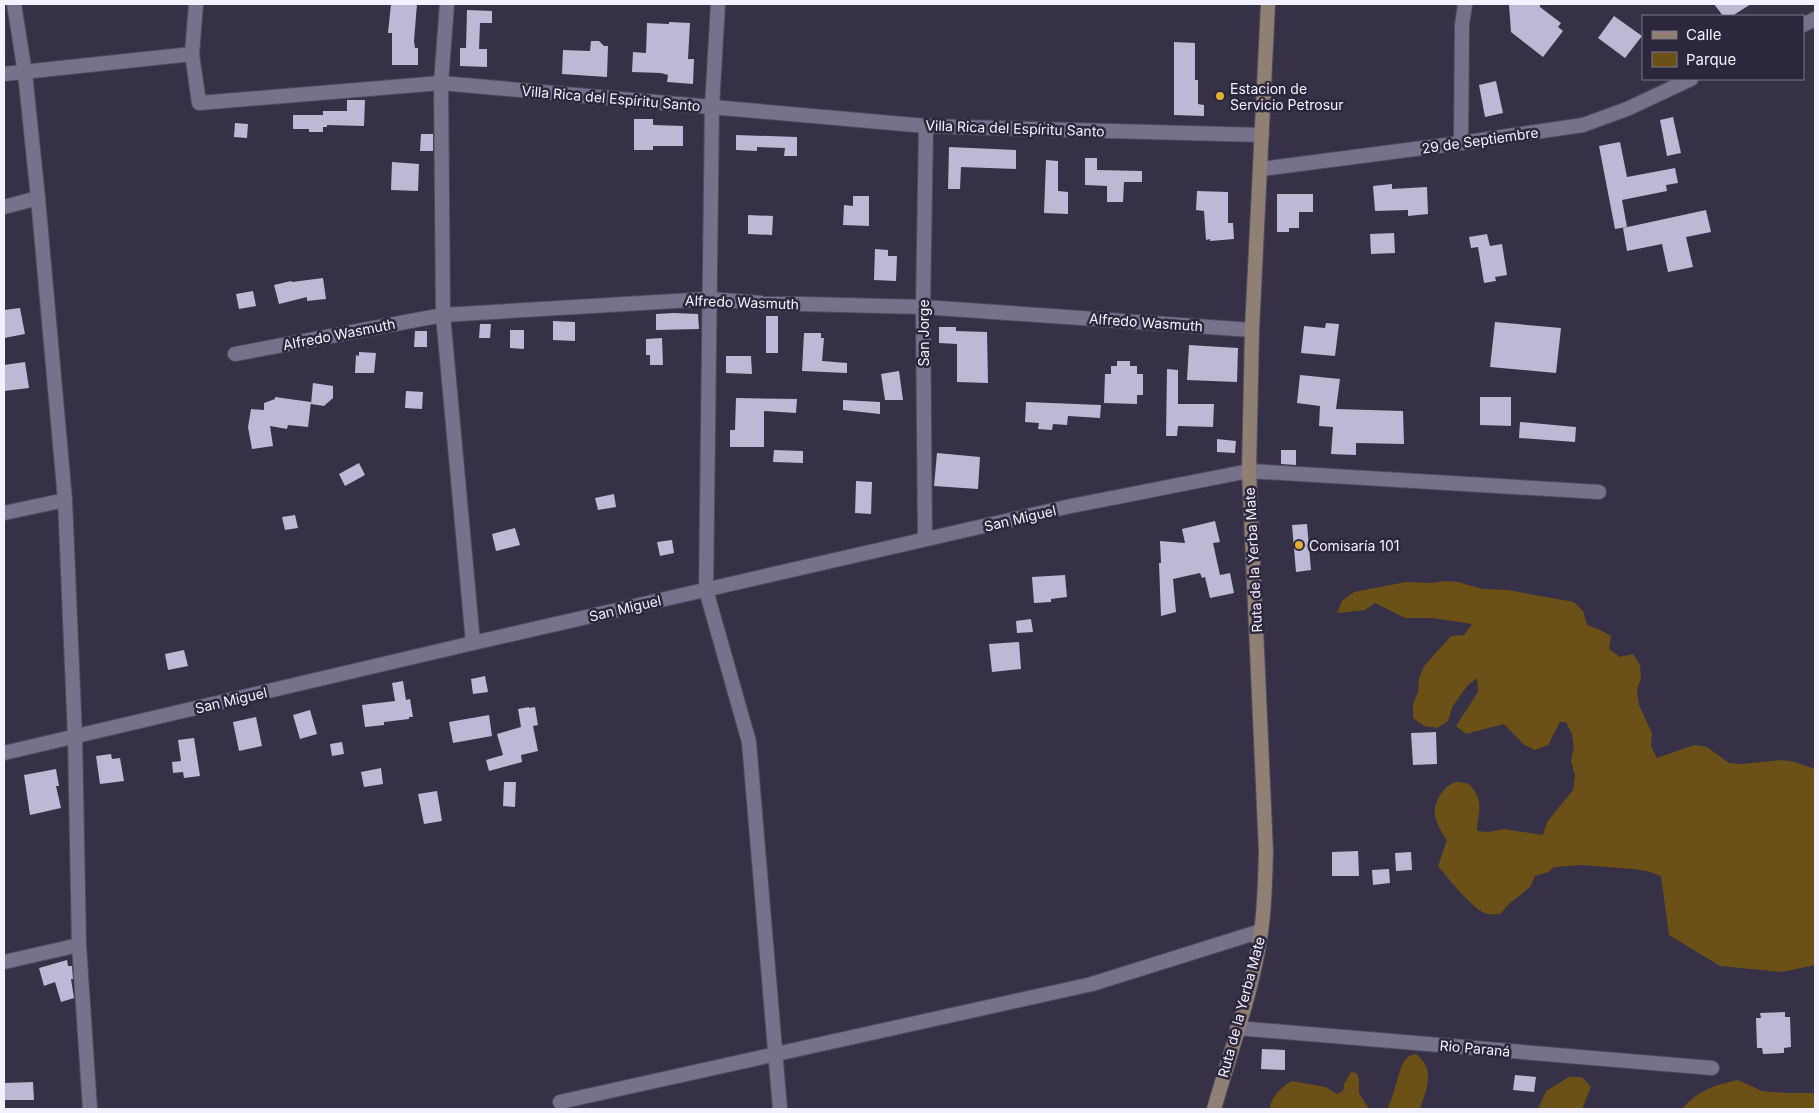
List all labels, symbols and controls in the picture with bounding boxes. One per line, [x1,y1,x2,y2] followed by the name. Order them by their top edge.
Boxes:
[1642,15,1804,80] legend
[1686,25,1721,44] text: Calle
[1686,50,1736,69] text: Parque
[1230,80,1344,113] place label: Estacion de Servicio Petrosur
[521,82,701,114] street label: Villa Rica del Espíritu Santo
[1214,90,1226,102] marker: Estacion de Servicio Petrosur
[925,116,1105,140] street label: Villa Rica del Espíritu Santo
[1421,123,1539,157] street label: 29 de Septiembre
[685,292,799,312] street label: Alfredo Wasmuth
[915,299,932,367] street label: San Jorge
[1089,310,1203,334] street label: Alfredo Wasmuth
[281,315,397,353] street label: Alfredo Wasmuth
[1241,487,1265,633] street label: Ruta de la Yerba Mate
[982,501,1058,535] street label: San Miguel
[1309,537,1399,554] place label: Comisaría 101
[1293,539,1305,551] marker: Comisaría 101
[587,591,663,625] street label: San Miguel
[193,683,269,717] street label: San Miguel
[1214,935,1268,1079] street label: Ruta de la Yerba Mate
[1439,1036,1511,1060] street label: Rio Paraná

